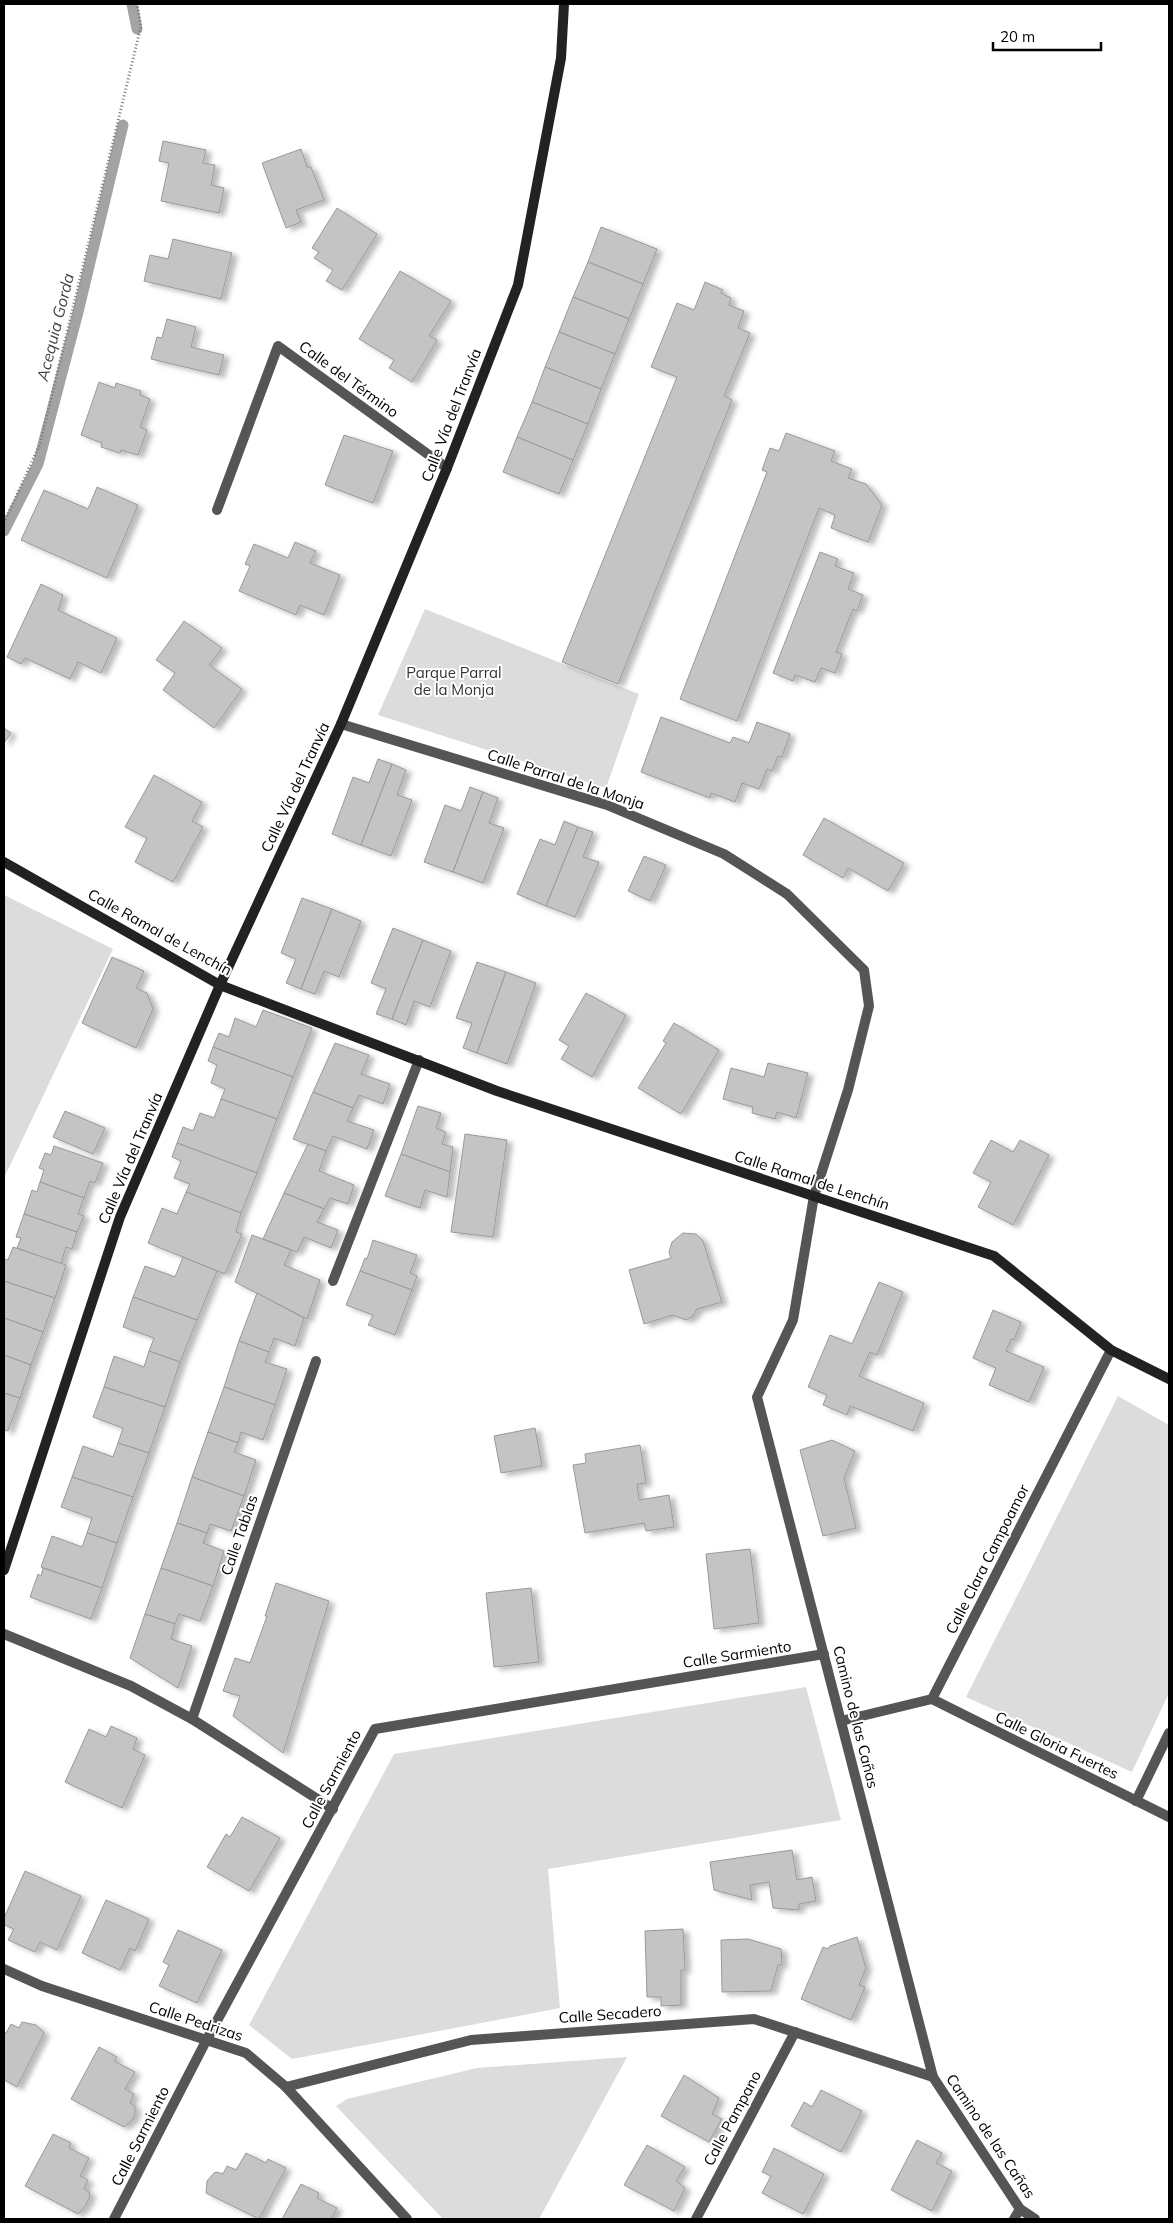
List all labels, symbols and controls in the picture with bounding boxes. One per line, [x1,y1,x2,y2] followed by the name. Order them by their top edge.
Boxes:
[993,20,1100,52] scale bar
[1000,27,1035,46] text: 20 m
[32,271,78,384] water label: Acequia Gorda
[295,336,403,422] street label: Calle del Término
[417,346,485,484] street label: Calle Vía del Tranvía
[406,663,502,699] park label: Parque Parral de la Monja
[257,719,333,855] street label: Calle Vía del Tranvía
[485,745,647,813] street label: Calle Parral de la Monja
[85,884,235,980] street label: Calle Ramal de Lenchín
[94,1089,166,1227] street label: Calle Vía del Tranvía
[732,1146,892,1214] street label: Calle Ramal de Lenchín
[941,1481,1033,1637] street label: Calle Clara Campoamor
[216,1492,262,1578] street label: Calle Tablas
[681,1636,793,1672] street label: Calle Sarmiento
[829,1644,883,1790] street label: Camino de las Cañas
[992,1707,1122,1783] street label: Calle Gloria Fuertes
[297,1726,365,1832] street label: Calle Sarmiento
[146,1997,246,2045] street label: Calle Pedrizas
[558,2001,662,2027] street label: Calle Secadero
[699,2067,765,2169] street label: Calle Pampano
[942,2070,1040,2202] street label: Camino de las Cañas
[107,2083,173,2189] street label: Calle Sarmiento

